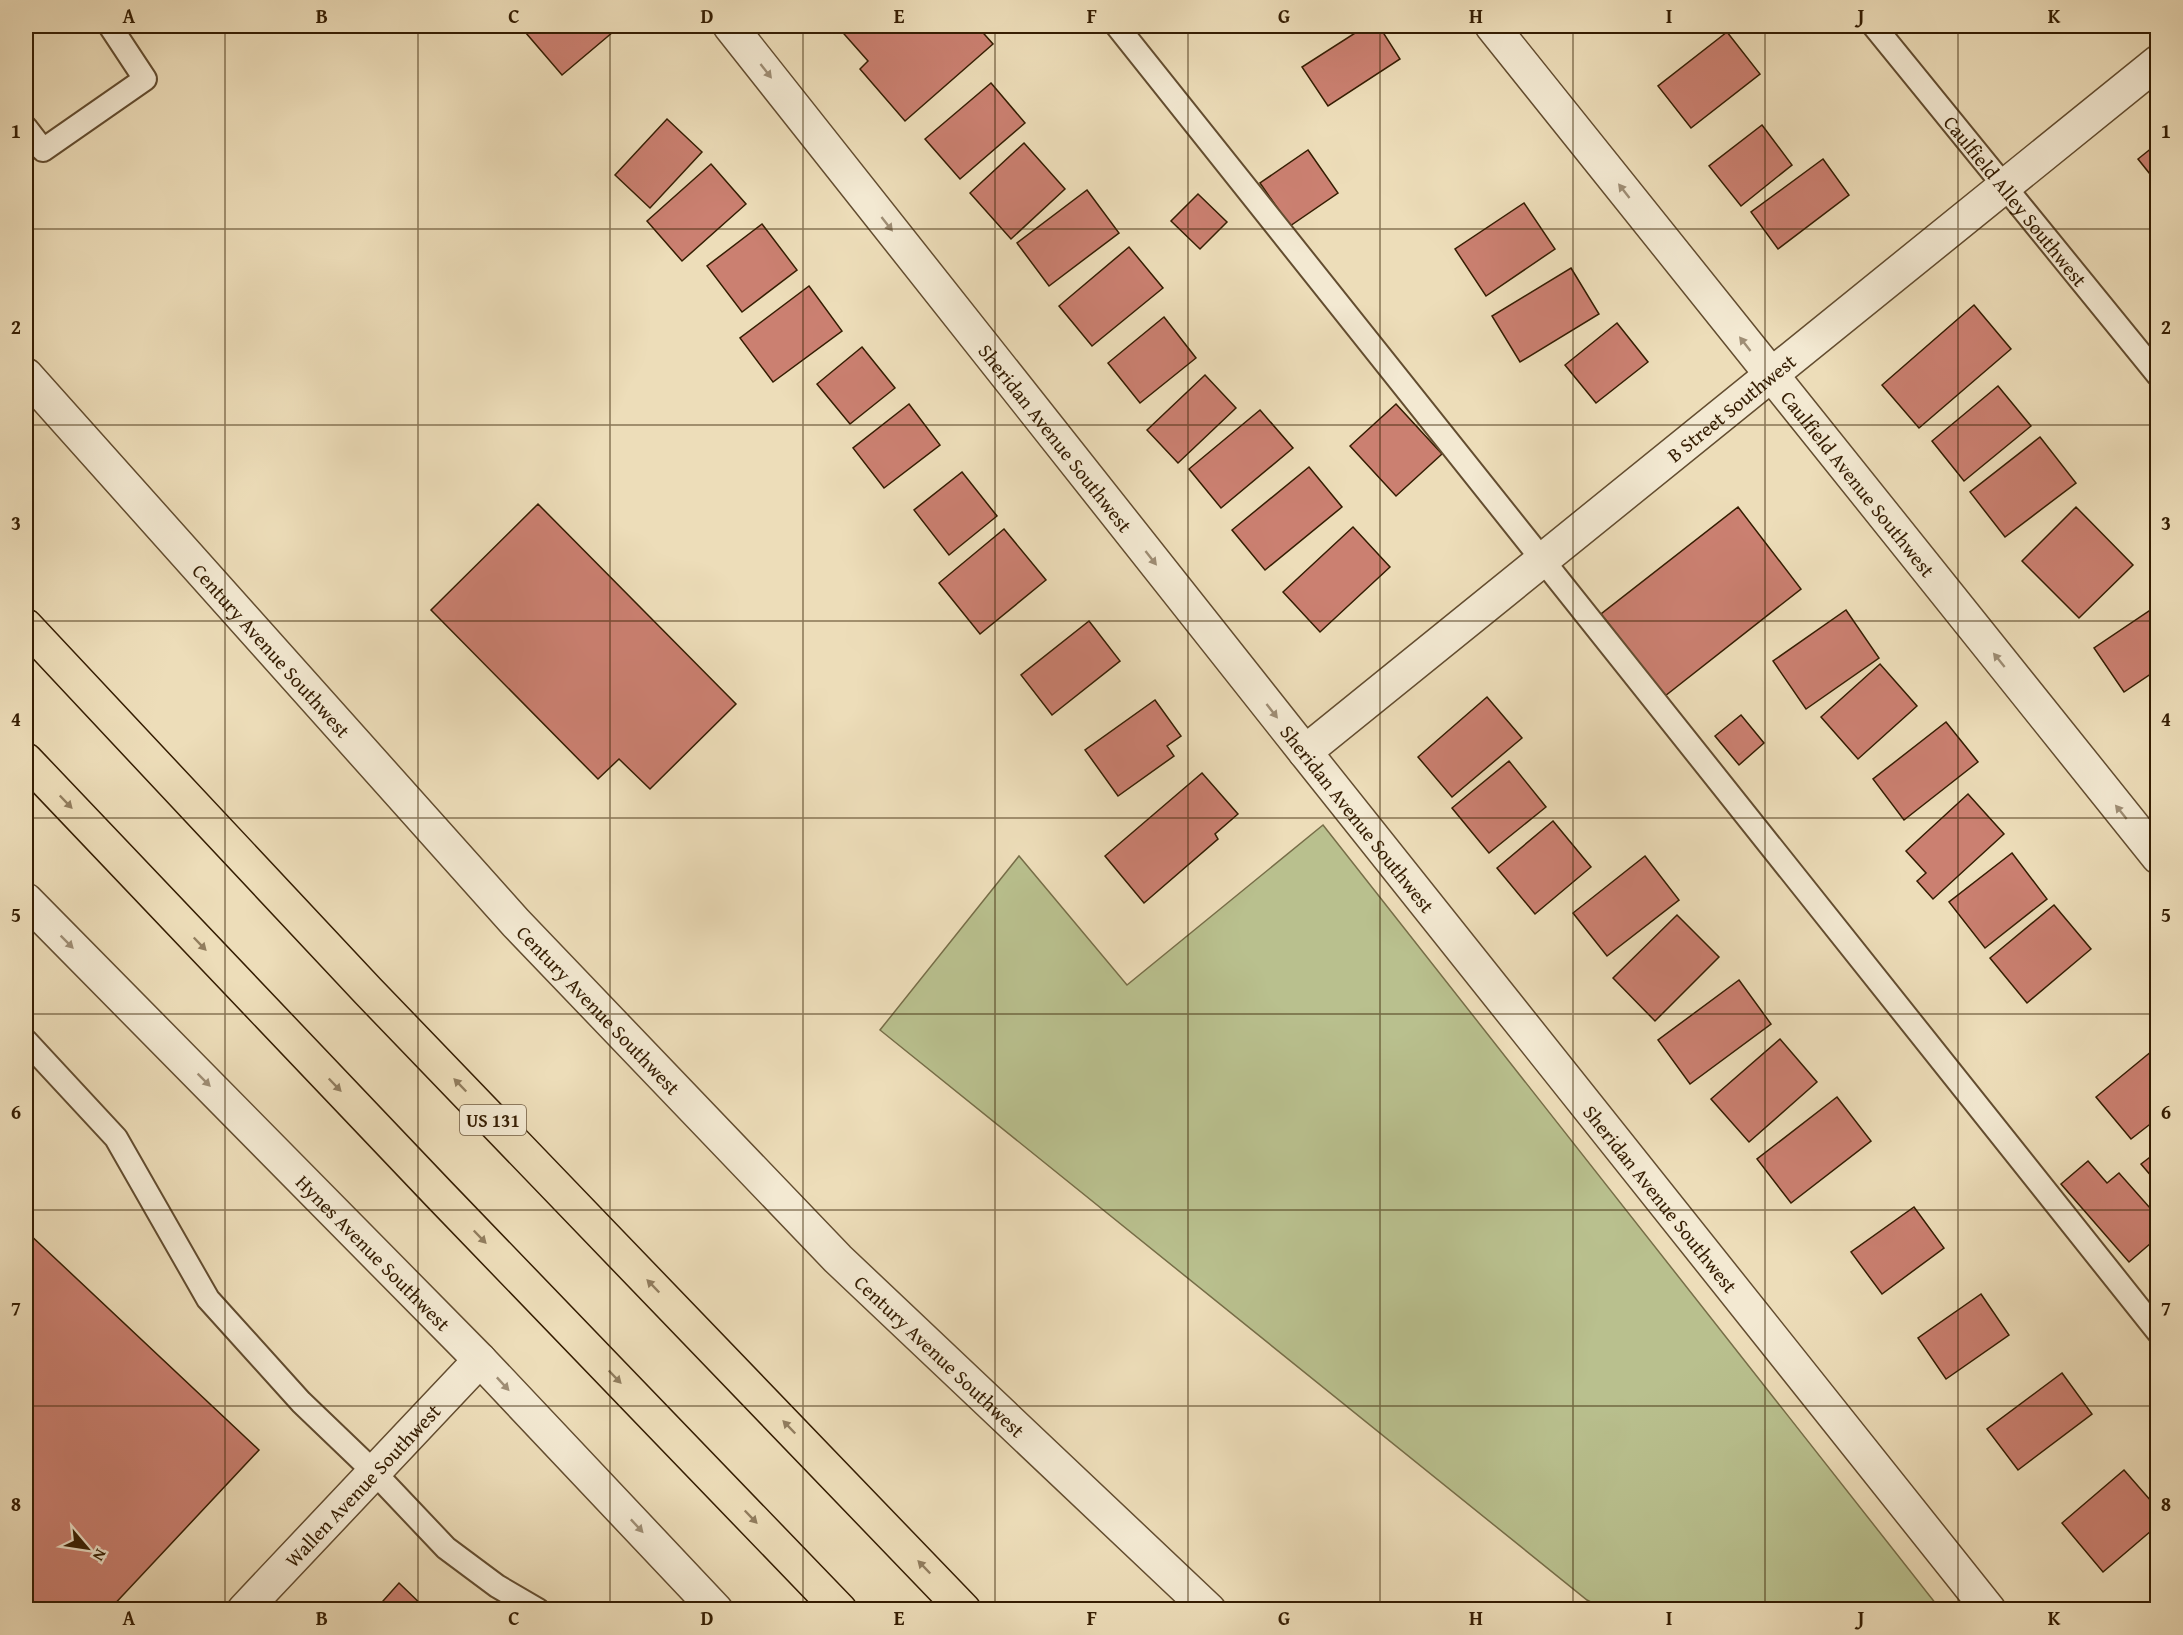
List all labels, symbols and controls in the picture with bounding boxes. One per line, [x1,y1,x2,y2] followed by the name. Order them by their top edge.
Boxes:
[123,1,136,30] text: A
[316,1,328,30] text: B
[508,1,520,30] text: C
[700,1,714,30] text: D
[894,1,905,30] text: E
[1087,1,1097,30] text: F
[1278,1,1290,30] text: G
[1469,1,1483,30] text: H
[1666,1,1672,30] text: I
[1855,1,1865,30] text: J
[2048,1,2061,30] text: K
[759,64,771,79] one-way arrow
[1937,109,2095,292] street label: Caulfield Alley Southwest
[11,116,21,145] text: 1
[2161,116,2171,145] text: 1
[1618,183,1631,199] one-way arrow
[880,217,892,232] one-way arrow
[11,312,21,341] text: 2
[2161,312,2171,341] text: 2
[1740,336,1752,351] one-way arrow
[972,337,1140,538] street label: Sheridan Avenue Southwest
[1660,346,1802,468] street label: B Street Southwest
[1775,384,1942,583] street label: Caulfield Avenue Southwest
[11,508,21,537] text: 3
[2161,508,2171,537] text: 3
[1145,551,1157,566] one-way arrow
[186,556,358,744] street label: Century Avenue Southwest
[1993,652,2005,667] one-way arrow
[1266,703,1279,719] one-way arrow
[11,704,21,733] text: 4
[2161,704,2171,733] text: 4
[1274,718,1442,919] street label: Sheridan Avenue Southwest
[59,795,73,810] one-way arrow
[2115,804,2127,819] one-way arrow
[11,900,21,929] text: 5
[2161,900,2171,929] text: 5
[511,918,687,1101] street label: Century Avenue Southwest
[59,934,73,948] one-way arrow
[193,936,207,951] one-way arrow
[196,1073,210,1087] one-way arrow
[327,1077,341,1091] one-way arrow
[453,1079,467,1093] one-way arrow
[11,1097,21,1126] text: 6
[2161,1097,2171,1126] text: 6
[1577,1098,1745,1299] street label: Sheridan Avenue Southwest
[460,1105,526,1135] road number: US 131
[290,1168,458,1337] street label: Hynes Avenue Southwest
[472,1229,486,1243] one-way arrow
[848,1268,1032,1443] street label: Century Avenue Southwest
[647,1280,661,1294] one-way arrow
[11,1293,21,1322] text: 7
[2161,1293,2171,1322] text: 7
[608,1369,622,1384] one-way arrow
[496,1376,510,1391] one-way arrow
[278,1397,446,1573] street label: Wallen Avenue Southwest
[782,1420,796,1434] one-way arrow
[11,1489,21,1518] text: 8
[2161,1489,2171,1518] text: 8
[743,1509,757,1523] one-way arrow
[57,1518,117,1578] north arrow
[629,1518,643,1532] one-way arrow
[87,1545,113,1566] text: N
[917,1561,931,1575] one-way arrow
[123,1603,136,1632] text: A
[316,1603,328,1632] text: B
[508,1603,520,1632] text: C
[700,1603,714,1632] text: D
[894,1603,905,1632] text: E
[1087,1603,1097,1632] text: F
[1278,1603,1290,1632] text: G
[1469,1603,1483,1632] text: H
[1666,1603,1672,1632] text: I
[1855,1603,1865,1632] text: J
[2048,1603,2061,1632] text: K

